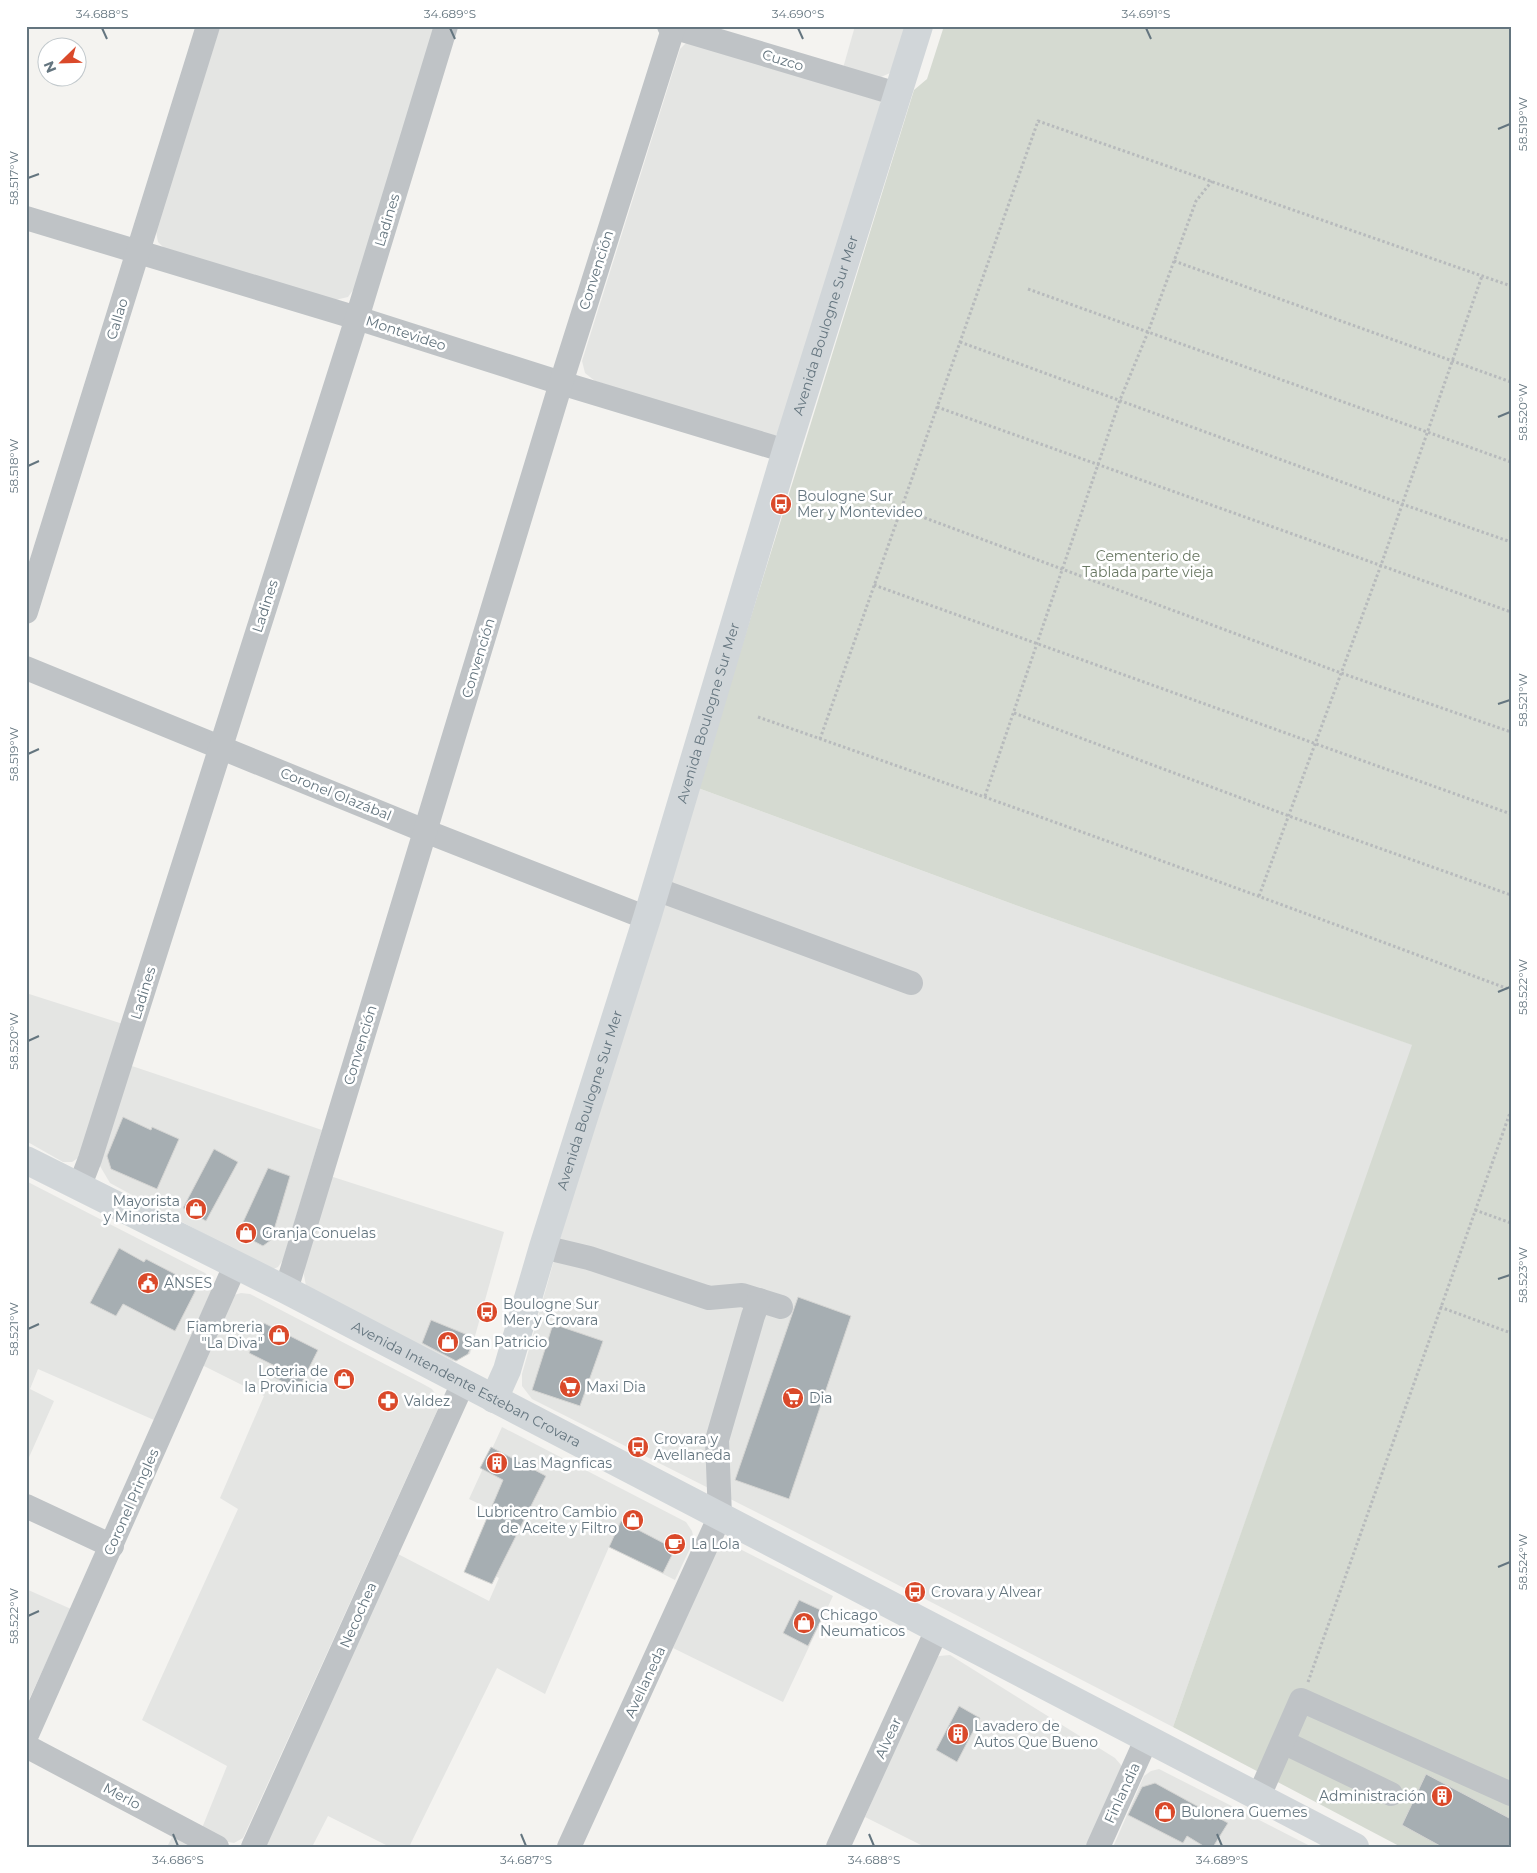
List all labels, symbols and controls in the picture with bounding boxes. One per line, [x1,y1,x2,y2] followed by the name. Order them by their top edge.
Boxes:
[76,6,128,21] text: 34.688°S
[424,6,476,21] text: 34.689°S
[772,6,824,21] text: 34.690°S
[1122,6,1170,21] text: 34.691°S
[38,38,88,88] north arrow
[760,45,806,75] street label: Cuzco
[40,58,61,76] text: N
[1515,97,1530,151] text: 58.519°W
[6,151,21,205] text: 58.517°W
[370,191,404,249] street label: Ladines
[575,228,617,312] street label: Convención
[789,233,862,417] street label: Avenida Boulogne Sur Mer
[102,296,132,342] street label: Callao
[364,312,449,355] street label: Montevideo
[1515,383,1530,441] text: 58.520°W
[6,439,21,493] text: 58.518°W
[797,487,923,521] place label: Boulogne Sur Mer y Montevideo
[769,492,793,516] bus stop icon: Boulogne Sur Mer y Montevideo
[1082,547,1214,581] park label: Cementerio de Tablada parte vieja
[248,577,282,635] street label: Ladines
[457,616,499,700] street label: Convención
[673,620,744,805] street label: Avenida Boulogne Sur Mer
[1515,673,1530,727] text: 58.521°W
[6,727,21,781] text: 58.519°W
[278,763,394,825] street label: Coronel Olazábal
[1515,959,1530,1015] text: 58.522°W
[126,964,160,1022] street label: Ladines
[339,1003,381,1087] street label: Convención
[553,1008,626,1192] street label: Avenida Boulogne Sur Mer
[6,1012,21,1070] text: 58.520°W
[103,1192,180,1226] place label: Mayorista y Minorista
[184,1197,208,1221] shop icon: Mayorista y Minorista
[234,1221,258,1245] shop icon: Granja Conuelas
[262,1224,376,1242] place label: Granja Conuelas
[1515,1247,1530,1303] text: 58.523°W
[136,1271,160,1295] public building icon: ANSES
[164,1274,212,1292] place label: ANSES
[503,1295,599,1329] place label: Boulogne Sur Mer y Crovara
[475,1300,499,1324] bus stop icon: Boulogne Sur Mer y Crovara
[6,1302,21,1356] text: 58.521°W
[349,1317,584,1451] street label: Avenida Intendente Esteban Crovara
[186,1318,263,1352] place label: Fiambreria "La Diva"
[267,1323,291,1347] shop icon: Fiambreria "La Diva"
[436,1330,460,1354] shop icon: San Patricio
[464,1333,548,1351] place label: San Patricio
[244,1362,328,1396] place label: Loteria de la Provinicia
[332,1367,356,1391] shop icon: Loteria de la Provinicia
[558,1375,582,1399] supermarket icon: Maxi Dia
[586,1378,646,1396] place label: Maxi Dia
[781,1386,805,1410] supermarket icon: Dia
[376,1389,400,1413] pharmacy icon: Valdez
[809,1389,833,1407] place label: Dia
[404,1392,450,1410] place label: Valdez
[654,1430,731,1464] place label: Crovara y Avellaneda
[626,1435,650,1459] bus stop icon: Crovara y Avellaneda
[99,1446,163,1558] street label: Coronel Pringles
[485,1451,509,1475] building icon: Las Magnficas
[513,1454,612,1472] place label: Las Magnficas
[476,1503,617,1537] place label: Lubricentro Cambio de Aceite y Filtro
[621,1508,645,1532] shop icon: Lubricentro Cambio de Aceite y Filtro
[663,1532,687,1556] cafe icon: La Lola
[1515,1534,1530,1590] text: 58.524°W
[691,1535,740,1553] place label: La Lola
[336,1579,380,1651] street label: Necochea
[903,1580,927,1604] bus stop icon: Crovara y Alvear
[931,1583,1042,1601] place label: Crovara y Alvear
[6,1588,21,1644] text: 58.522°W
[820,1606,905,1640] place label: Chicago Neumaticos
[792,1611,816,1635] shop icon: Chicago Neumaticos
[621,1643,669,1721] street label: Avellaneda
[871,1714,905,1761] street label: Alvear
[974,1717,1098,1751] place label: Lavadero de Autos Que Bueno
[946,1722,970,1746] building icon: Lavadero de Autos Que Bueno
[1100,1760,1144,1826] street label: Finlandia
[100,1779,144,1813] street label: Merlo
[1430,1784,1454,1808] building icon: Administración
[1319,1787,1426,1805] place label: Administración
[1153,1800,1177,1824] shop icon: Bulonera Guemes
[1181,1803,1307,1821] place label: Bulonera Guemes
[152,1852,204,1867] text: 34.686°S
[500,1852,552,1867] text: 34.687°S
[848,1852,900,1867] text: 34.688°S
[1196,1852,1248,1867] text: 34.689°S

